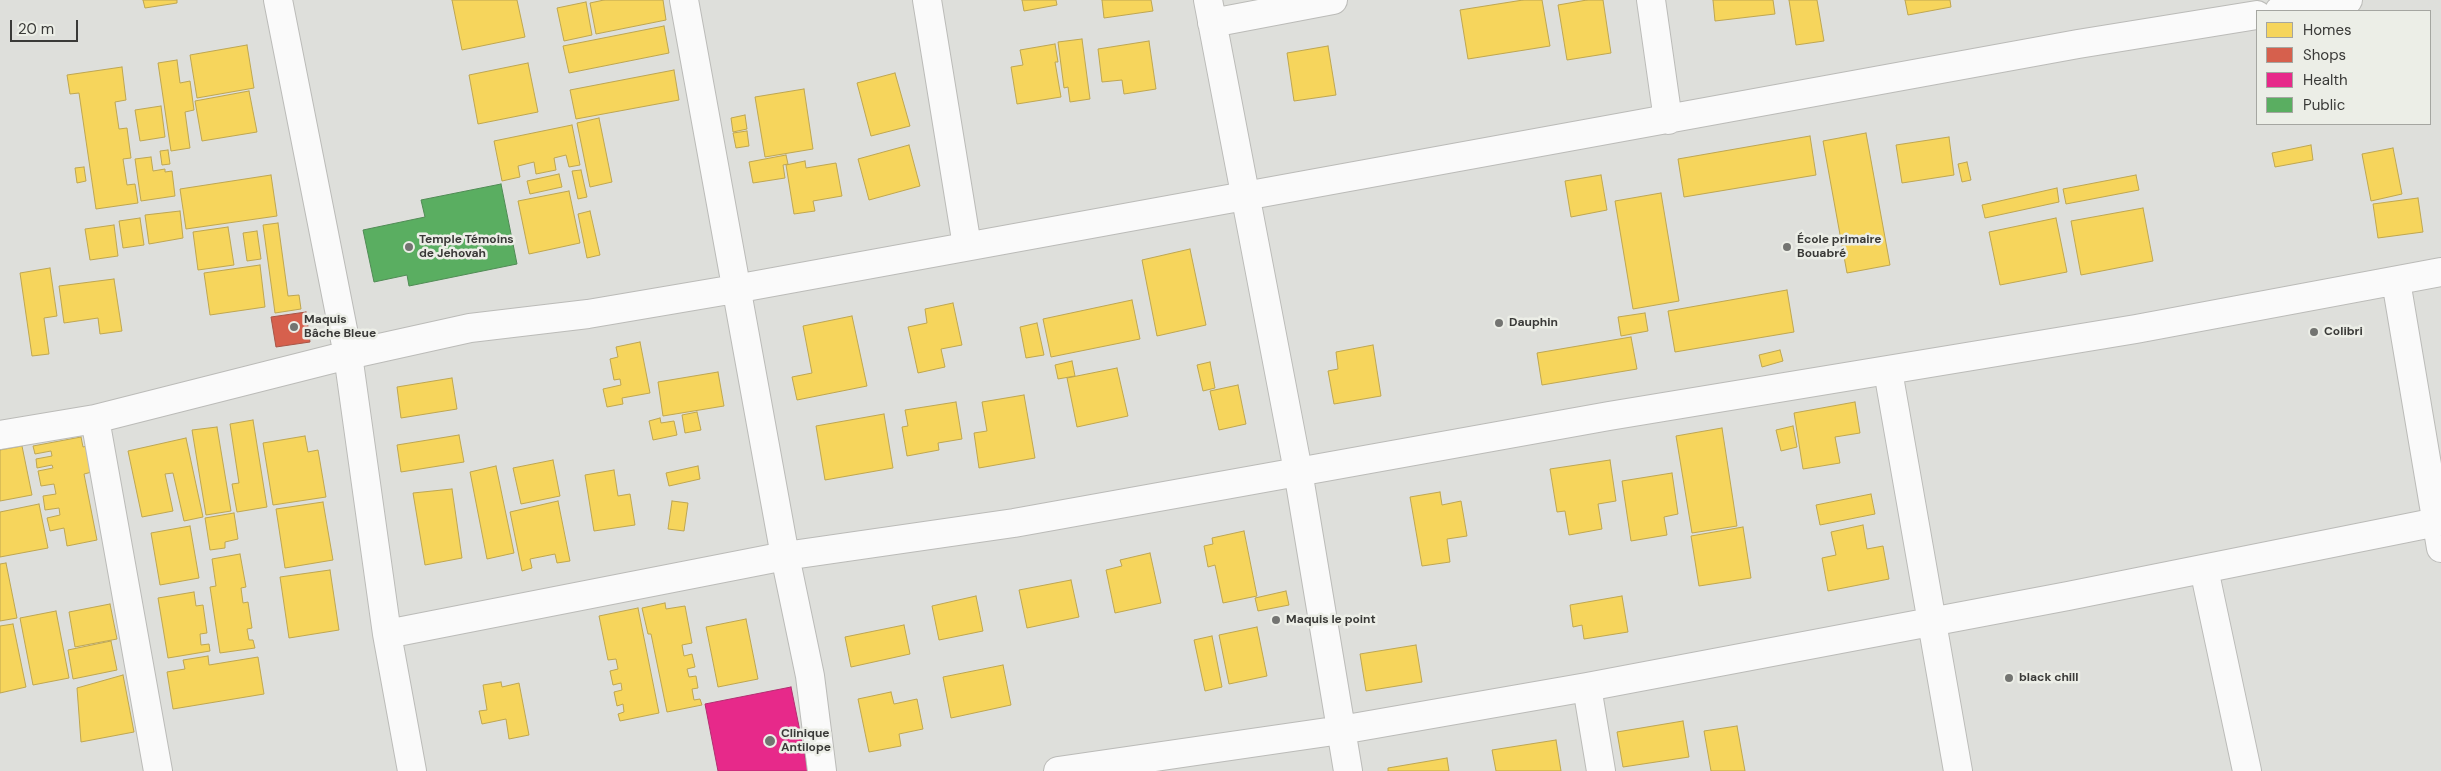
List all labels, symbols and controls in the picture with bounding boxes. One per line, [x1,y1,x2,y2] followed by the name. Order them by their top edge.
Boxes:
[12,10,80,42] scale bar
[2256,10,2431,125] legend
[18,19,54,39] text: 20 m
[2303,20,2352,40] text: Homes
[2303,45,2346,65] text: Shops
[2303,70,2348,90] text: Health
[2303,95,2345,115] text: Public
[419,233,514,261] place label: Temple Témoins de Jehovah
[1797,233,1882,261] place label: École primaire Bouabré
[403,241,415,253] marker: Temple Témoins de Jehovah
[1781,241,1793,253] marker: École primaire Bouabré
[304,313,376,341] place label: Maquis Bâche Bleue
[1509,316,1558,330] place label: Dauphin
[1493,317,1505,329] marker: Dauphin
[288,321,300,333] marker: Maquis Bâche Bleue
[2324,325,2363,339] place label: Colibri
[2308,326,2320,338] marker: Colibri
[1286,613,1376,627] place label: Maquis le point
[1270,614,1282,626] marker: Maquis le point
[2019,671,2079,685] place label: black chill
[2003,672,2015,684] marker: black chill
[781,727,831,755] place label: Clinique Antilope
[763,734,777,748] marker: Clinique Antilope

